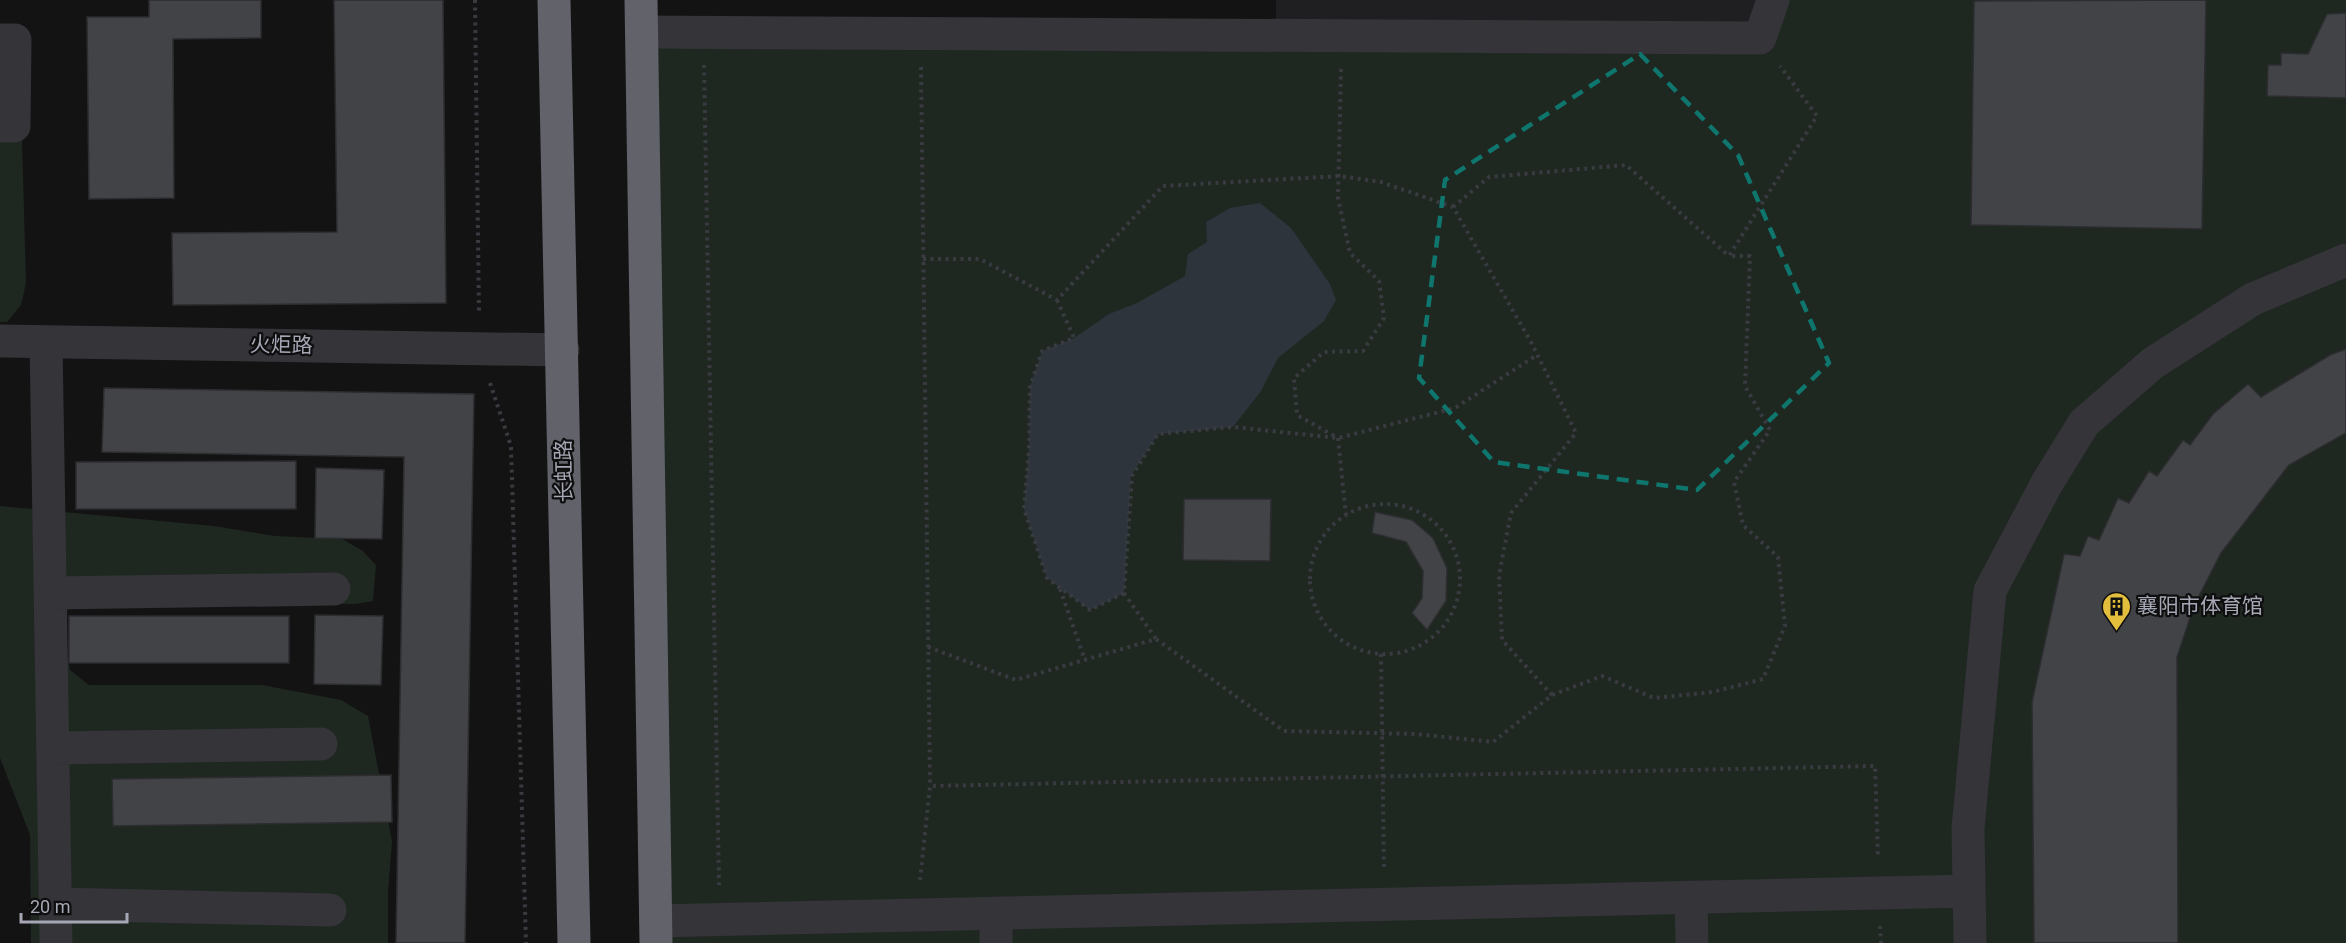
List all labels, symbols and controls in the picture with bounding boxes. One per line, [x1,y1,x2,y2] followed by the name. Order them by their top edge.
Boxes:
[249,332,313,358] street label: 火炬路
[551,439,577,503] street label: 长虹路
[2100,590,2132,632] building icon: 襄阳市体育馆
[2137,594,2263,618] place label: 襄阳市体育馆
[21,886,128,924] scale bar
[30,896,70,917] text: 20 m

